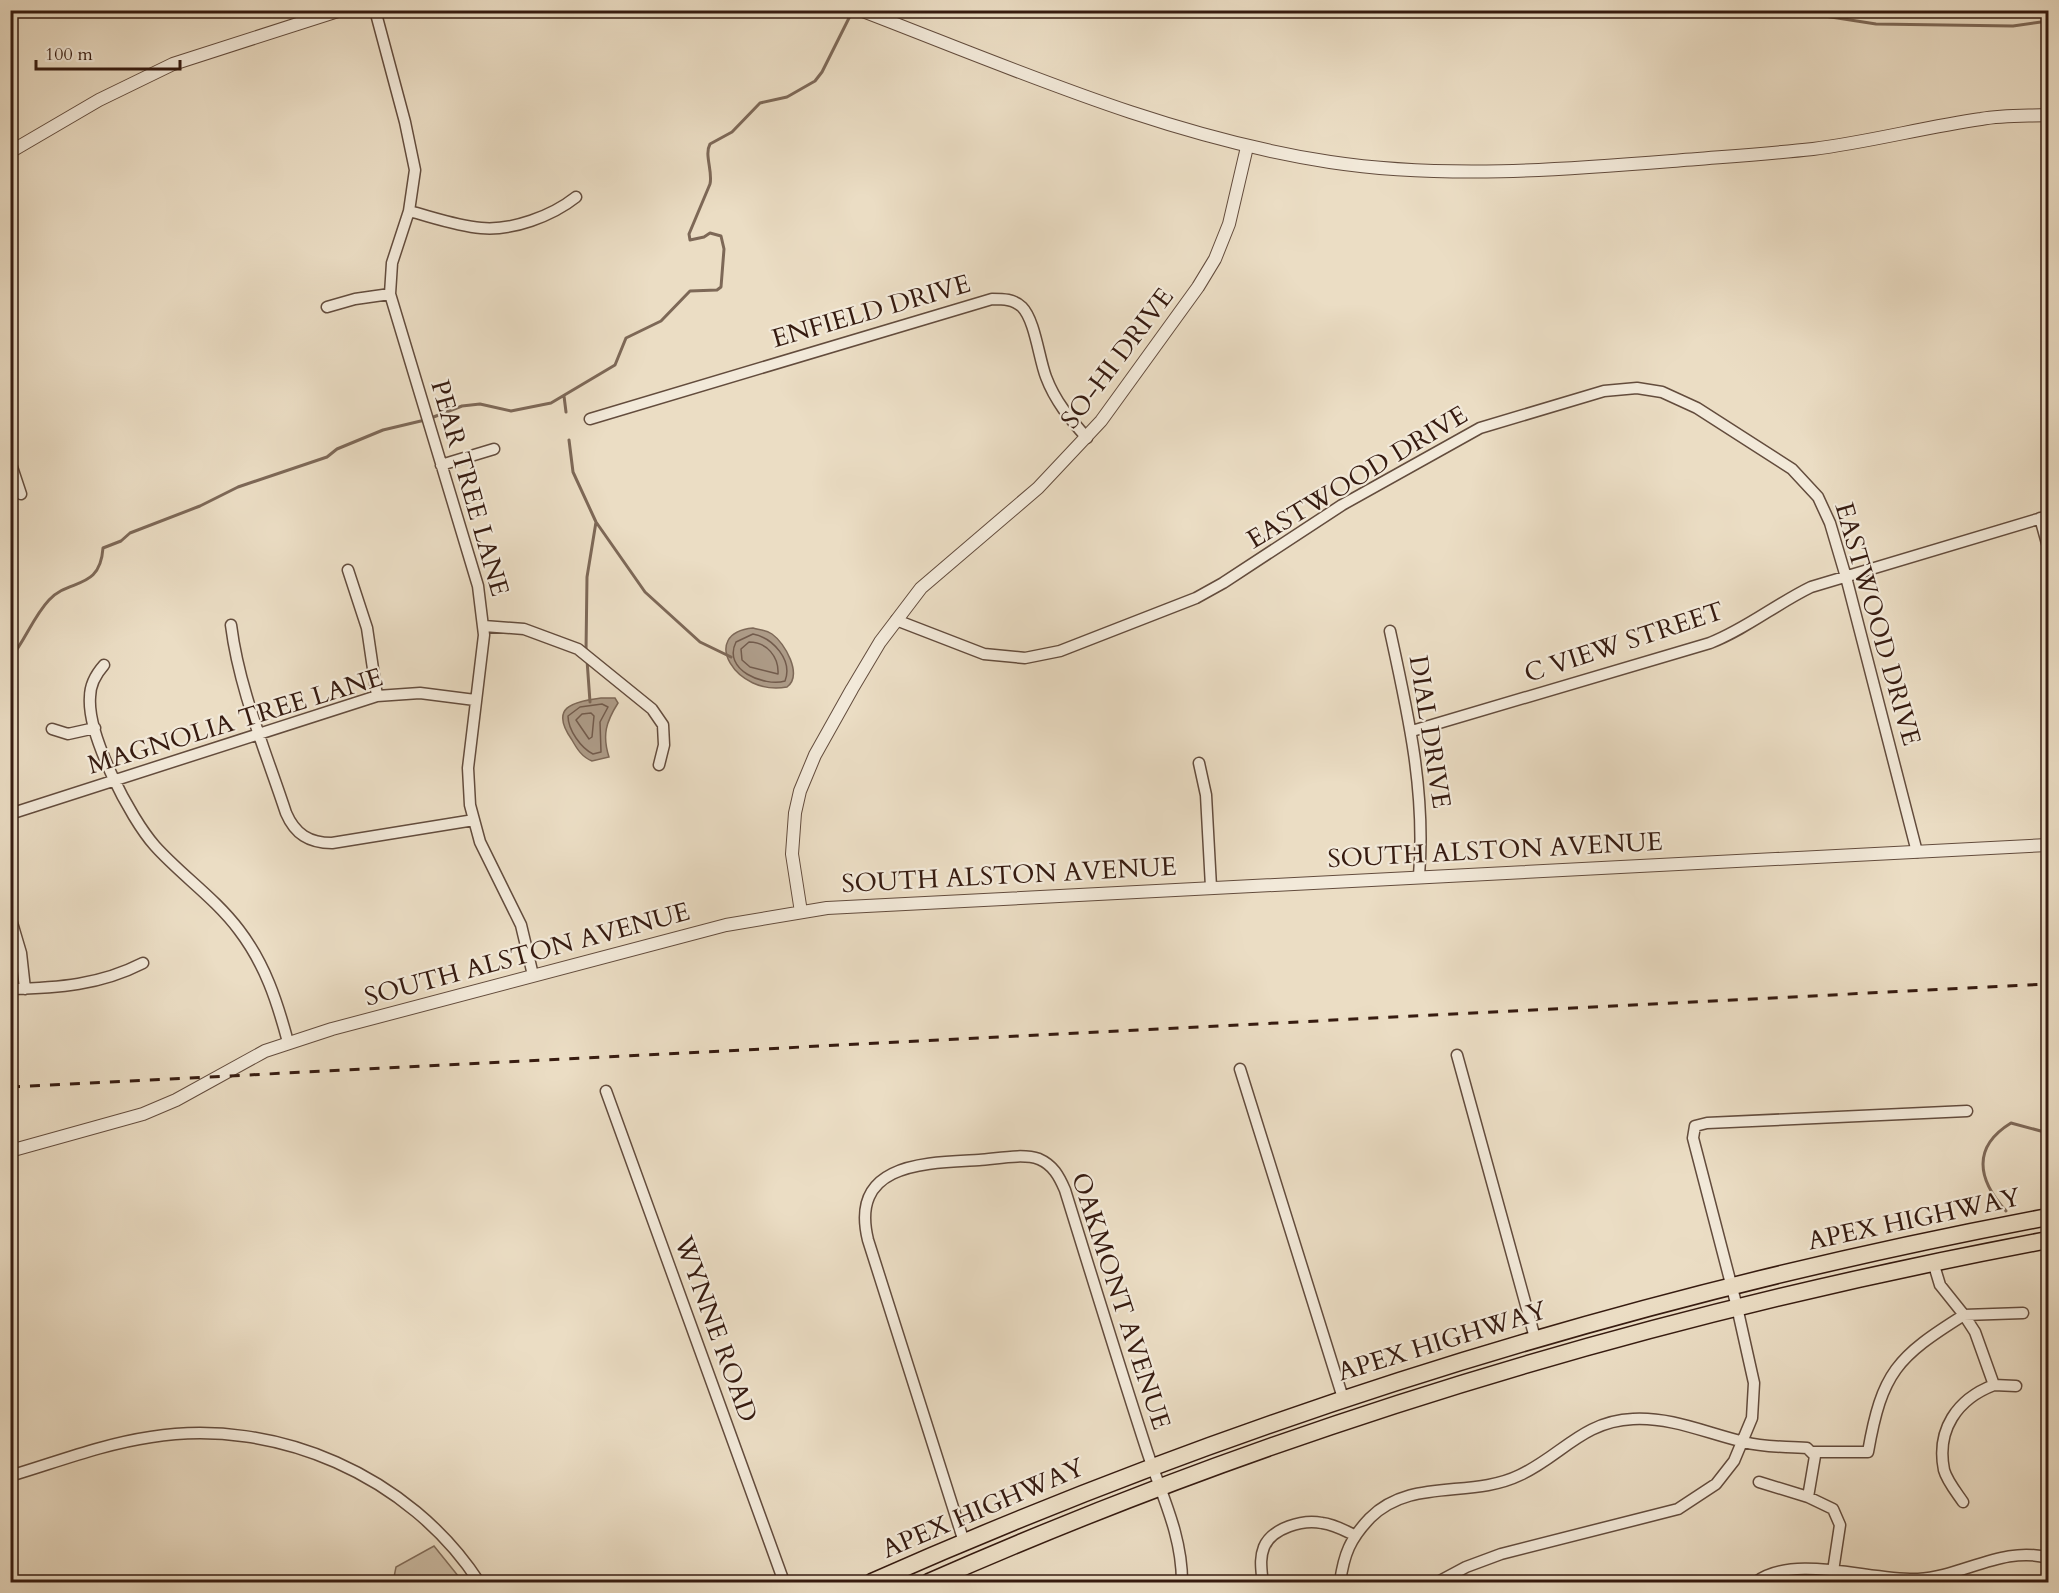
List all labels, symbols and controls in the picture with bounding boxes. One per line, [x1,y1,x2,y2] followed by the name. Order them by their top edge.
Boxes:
[36,33,180,71] scale bar
[45,42,93,67] text: 100 m
[768,266,974,356] street label: ENFIELD DRIVE
[1053,280,1181,436] street label: SO-HI DRIVE
[422,376,518,600] street label: PEAR TREE LANE
[1240,397,1474,557] street label: EASTWOOD DRIVE
[1827,498,1929,750] street label: EASTWOOD DRIVE
[1520,593,1728,691] street label: C VIEW STREET
[1401,653,1459,811] street label: DIAL DRIVE
[83,659,387,783] street label: MAGNOLIA TREE LANE
[1327,824,1663,876] street label: SOUTH ALSTON AVENUE
[841,849,1177,901] street label: SOUTH ALSTON AVENUE
[360,894,694,1014] street label: SOUTH ALSTON AVENUE
[1063,1168,1179,1434] street label: OAKMONT AVENUE
[1804,1179,2024,1259] street label: APEX HIGHWAY
[666,1230,766,1427] street label: WYNNE ROAD
[1333,1292,1551,1389] street label: APEX HIGHWAY
[876,1449,1090,1566] street label: APEX HIGHWAY

